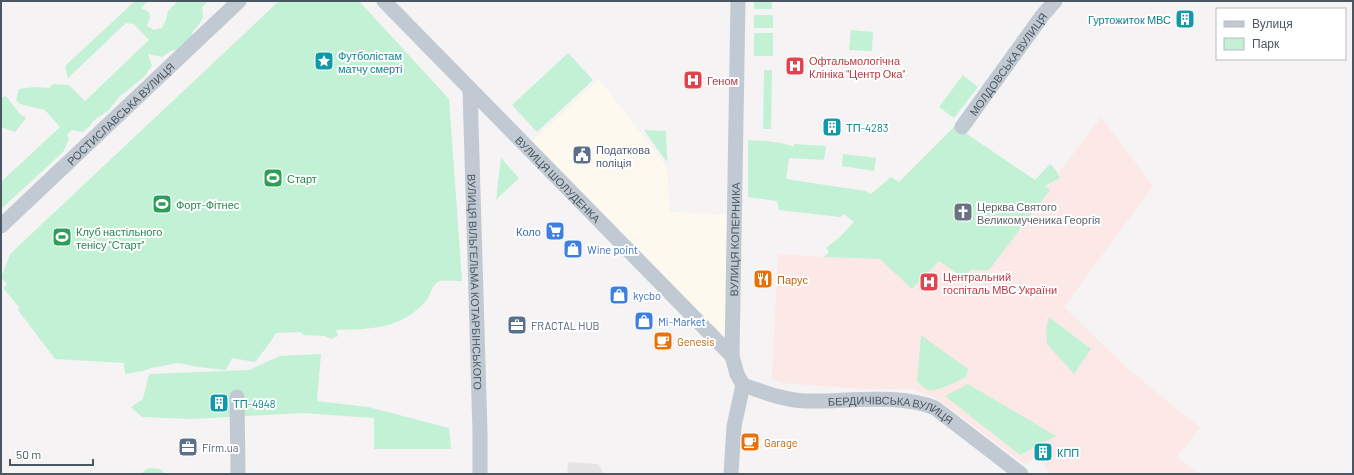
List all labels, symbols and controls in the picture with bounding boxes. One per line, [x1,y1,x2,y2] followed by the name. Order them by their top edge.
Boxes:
[1174,8,1196,30] building icon: Гуртожиток МВС
[1216,8,1346,60] legend
[966,10,1049,118] street label: МОЛДОВСЬКА ВУЛИЦЯ
[1088,13,1171,26] place label: Гуртожиток МВС
[1252,16,1293,31] text: Вулиця
[1252,36,1280,51] text: Парк
[338,49,402,75] place label: Футболістам матчу смерті
[313,50,335,72] place icon: Футболістам матчу смерті
[809,54,905,80] place label: Офтальмологічна Клініка "Центр Ока"
[784,55,806,77] hospital icon: Офтальмологічна Клініка "Центр Ока"
[64,59,177,167] street label: РОСТИСЛАВСЬКА ВУЛИЦЯ
[682,69,704,91] hospital icon: Геном
[707,74,738,87] place label: Геном
[821,116,843,138] building icon: ТП-4283
[846,121,888,134] place label: ТП-4283
[513,133,604,225] street label: ВУЛИЦЯ ШОЛУДЕНКА
[596,143,651,169] place label: Податкова поліція
[571,144,593,166] public building icon: Податкова поліція
[262,167,284,189] sports icon: Старт
[287,172,317,185] place label: Старт
[466,174,485,391] street label: ВУЛИЦЯ ВІЛЬГЕЛЬМА КОТАРБІНСЬКОГО
[727,181,741,296] street label: ВУЛИЦЯ КОПЕРНИКА
[151,193,173,215] sports icon: Форт-Фітнес
[176,198,240,211] place label: Форт-Фітнес
[977,200,1100,226] place label: Церква Святого Великомученика Георгія
[952,201,974,223] church icon: Церква Святого Великомученика Георгія
[544,220,566,242] supermarket icon: Коло
[76,225,162,251] place label: Клуб настільного тенісу "Старт"
[516,225,541,238] place label: Коло
[51,226,73,248] sports icon: Клуб настільного тенісу "Старт"
[562,238,584,260] shop icon: Wine point
[587,243,638,256] place label: Wine point
[752,268,774,290] restaurant icon: Парус
[943,270,1057,296] place label: Центральний госпіталь МВС України
[918,271,940,293] hospital icon: Центральний госпіталь МВС України
[777,273,808,286] place label: Парус
[608,284,630,306] shop icon: kycbo
[633,289,661,302] place label: kycbo
[633,310,655,332] shop icon: Mi-Market
[506,314,528,336] office icon: FRACTAL HUB
[658,315,706,328] place label: Mi-Market
[531,319,600,332] place label: FRACTAL HUB
[652,330,674,352] cafe icon: Genesis
[677,335,715,348] place label: Genesis
[208,392,230,414] building icon: ТП-4948
[827,393,956,426] street label: БЕРДИЧІВСЬКА ВУЛИЦЯ
[233,397,276,410] place label: ТП-4948
[739,431,761,453] cafe icon: Garage
[177,436,199,458] office icon: Firm.ua
[764,436,798,449] place label: Garage
[10,441,93,467] scale bar
[202,441,238,454] place label: Firm.ua
[1032,441,1054,463] building icon: КПП
[1057,446,1079,459] place label: КПП
[16,447,41,461] text: 50 m

